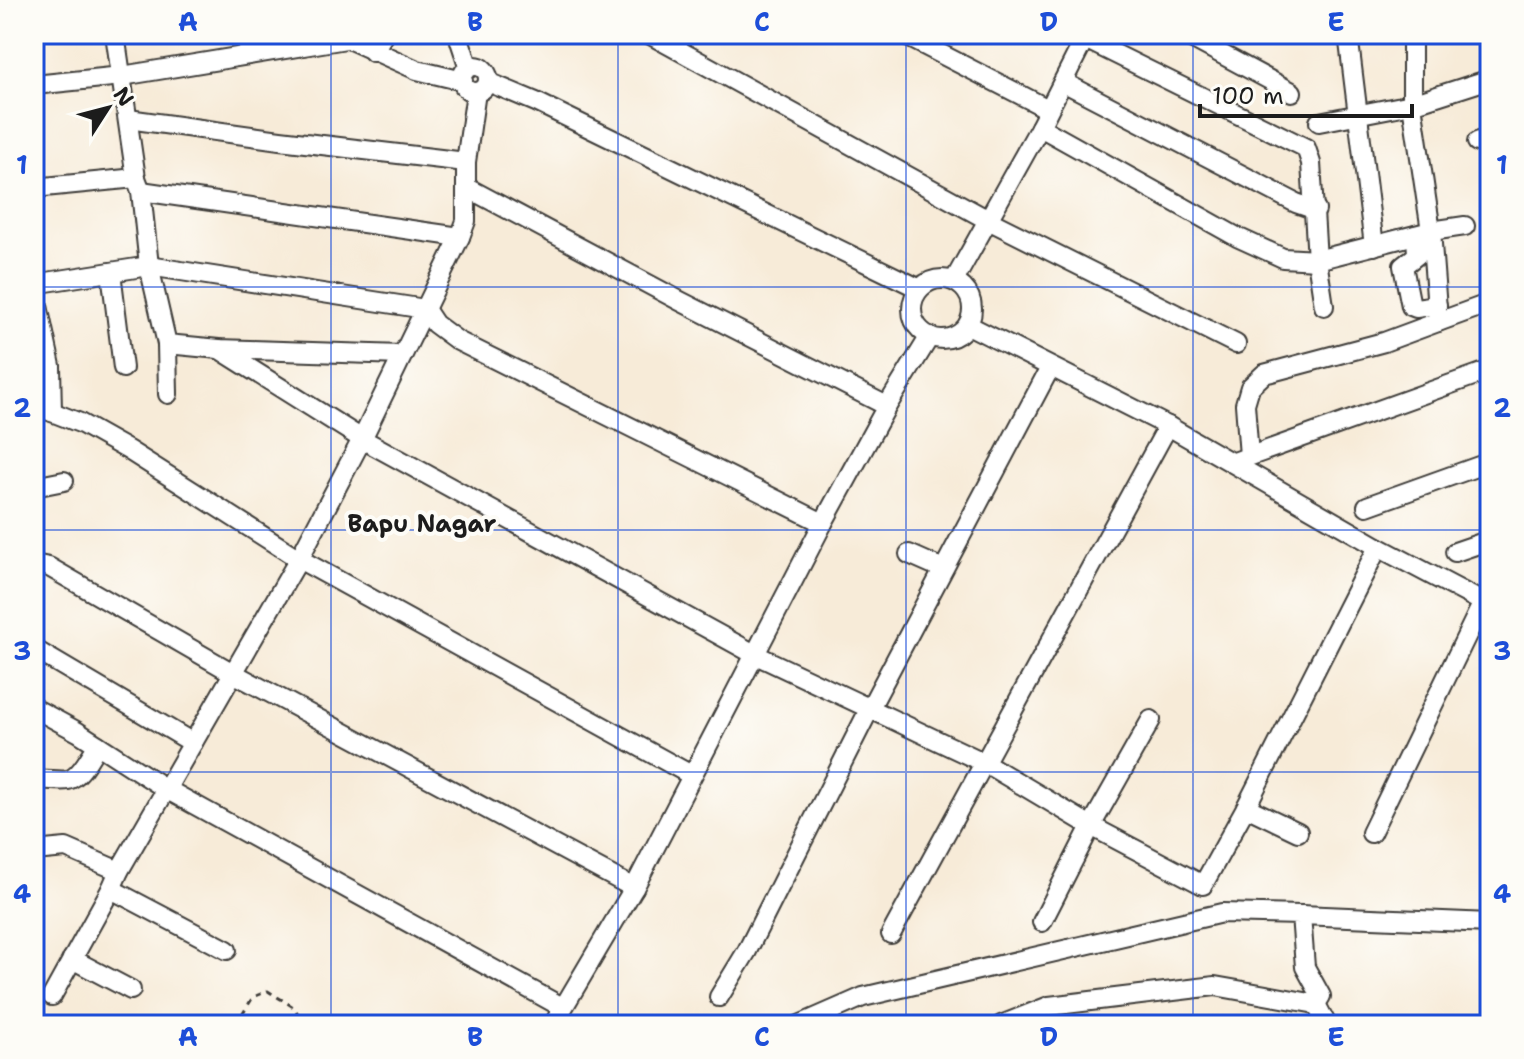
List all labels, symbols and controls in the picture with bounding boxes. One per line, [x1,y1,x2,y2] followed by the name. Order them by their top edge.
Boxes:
[178,4,198,39] text: A
[467,4,483,39] text: B
[754,4,770,39] text: C
[1040,4,1058,39] text: D
[1327,4,1345,39] text: E
[68,68,148,148] north arrow
[1200,68,1412,118] scale bar
[1212,80,1284,112] text: 100 m
[107,81,141,112] text: N
[16,147,28,182] text: 1
[1496,147,1508,182] text: 1
[13,390,31,425] text: 2
[1493,390,1511,425] text: 2
[348,508,496,540] district label: Bapu Nagar
[13,633,31,668] text: 3
[1493,633,1511,668] text: 3
[13,876,31,911] text: 4
[1493,876,1511,911] text: 4
[178,1019,198,1054] text: A
[467,1019,483,1054] text: B
[754,1019,770,1054] text: C
[1040,1019,1058,1054] text: D
[1327,1019,1345,1054] text: E

